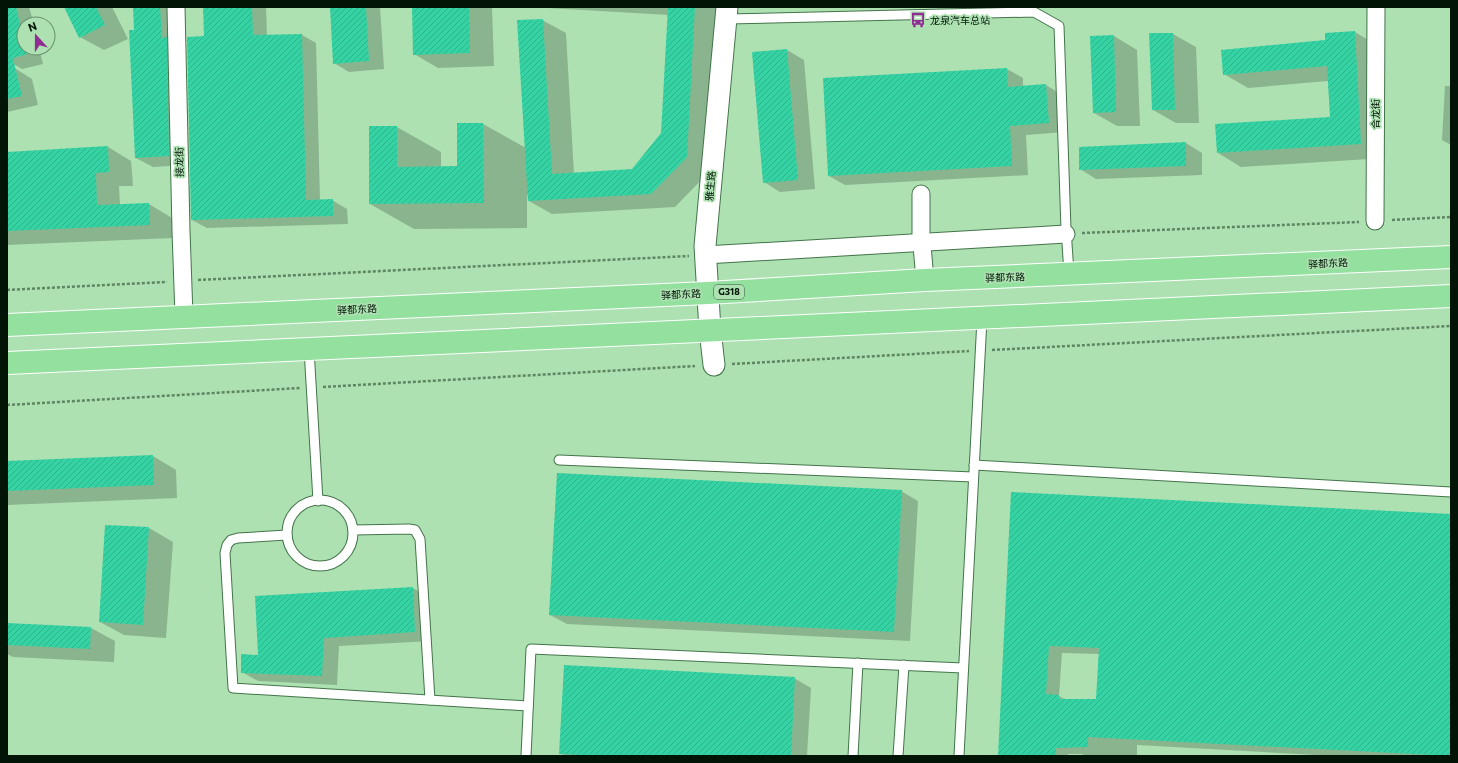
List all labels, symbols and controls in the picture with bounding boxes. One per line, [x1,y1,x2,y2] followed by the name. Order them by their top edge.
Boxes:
[909,11,927,29] bus stop icon: 龙泉汽车总站
[930,14,990,26] place label: 龙泉汽车总站
[16,16,56,56] north arrow
[26,19,38,34] text: N
[1369,99,1381,129] street label: 合龙街
[173,147,185,177] street label: 接龙街
[703,171,717,201] street label: 雅生路
[1308,256,1348,270] street label: 驿都东路
[985,270,1025,284] street label: 驿都东路
[714,285,744,299] road number: G318
[661,287,701,301] street label: 驿都东路
[337,302,377,316] street label: 驿都东路

